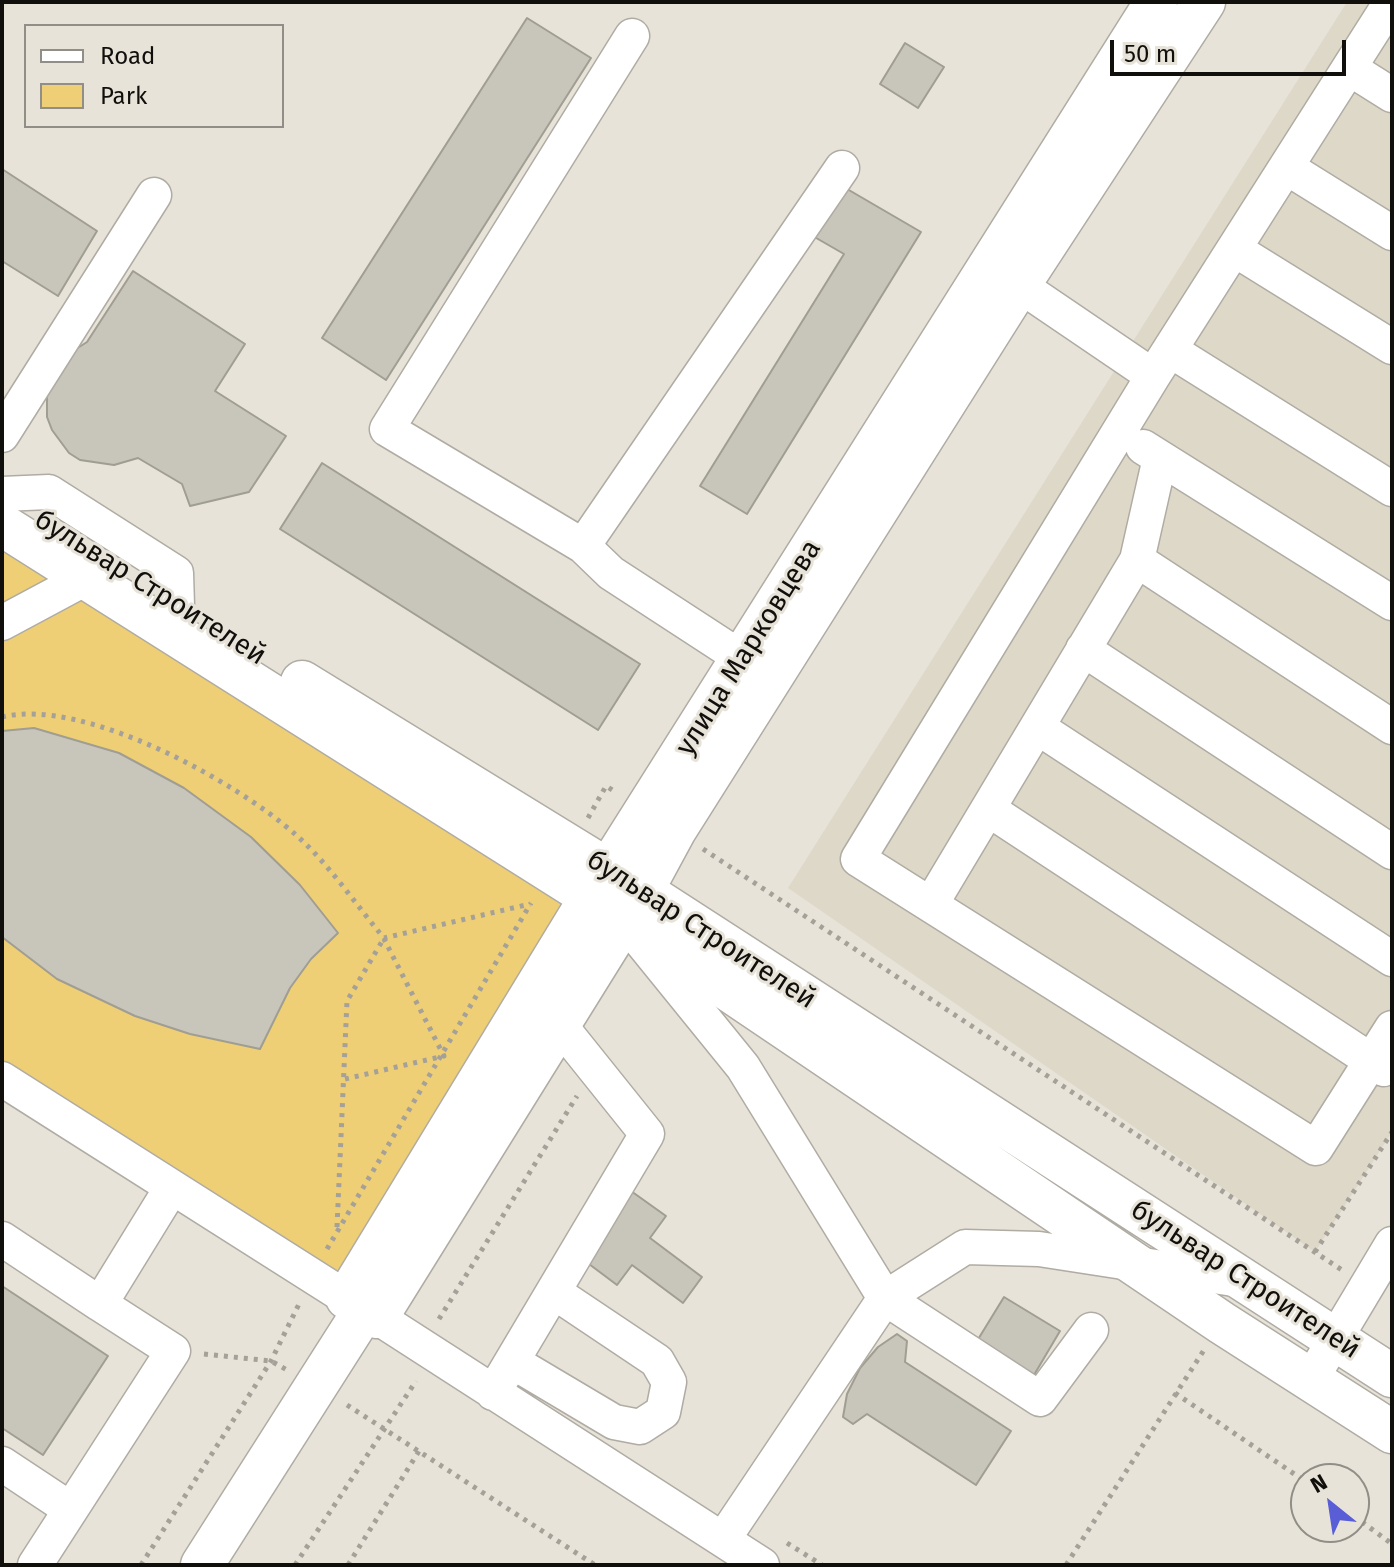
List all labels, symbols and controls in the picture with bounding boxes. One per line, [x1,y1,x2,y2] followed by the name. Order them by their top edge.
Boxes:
[24,24,284,128] legend
[1114,24,1350,74] scale bar
[1124,40,1176,68] text: 50 m
[100,42,155,70] text: Road
[100,82,147,110] text: Park
[28,503,272,673] street label: бульвар Строителей
[669,534,829,762] street label: улица Марковцева
[580,843,822,1017] street label: бульвар Строителей
[1124,1193,1366,1367] street label: бульвар Строителей
[1290,1463,1370,1543] north arrow
[1306,1468,1332,1499] text: N

